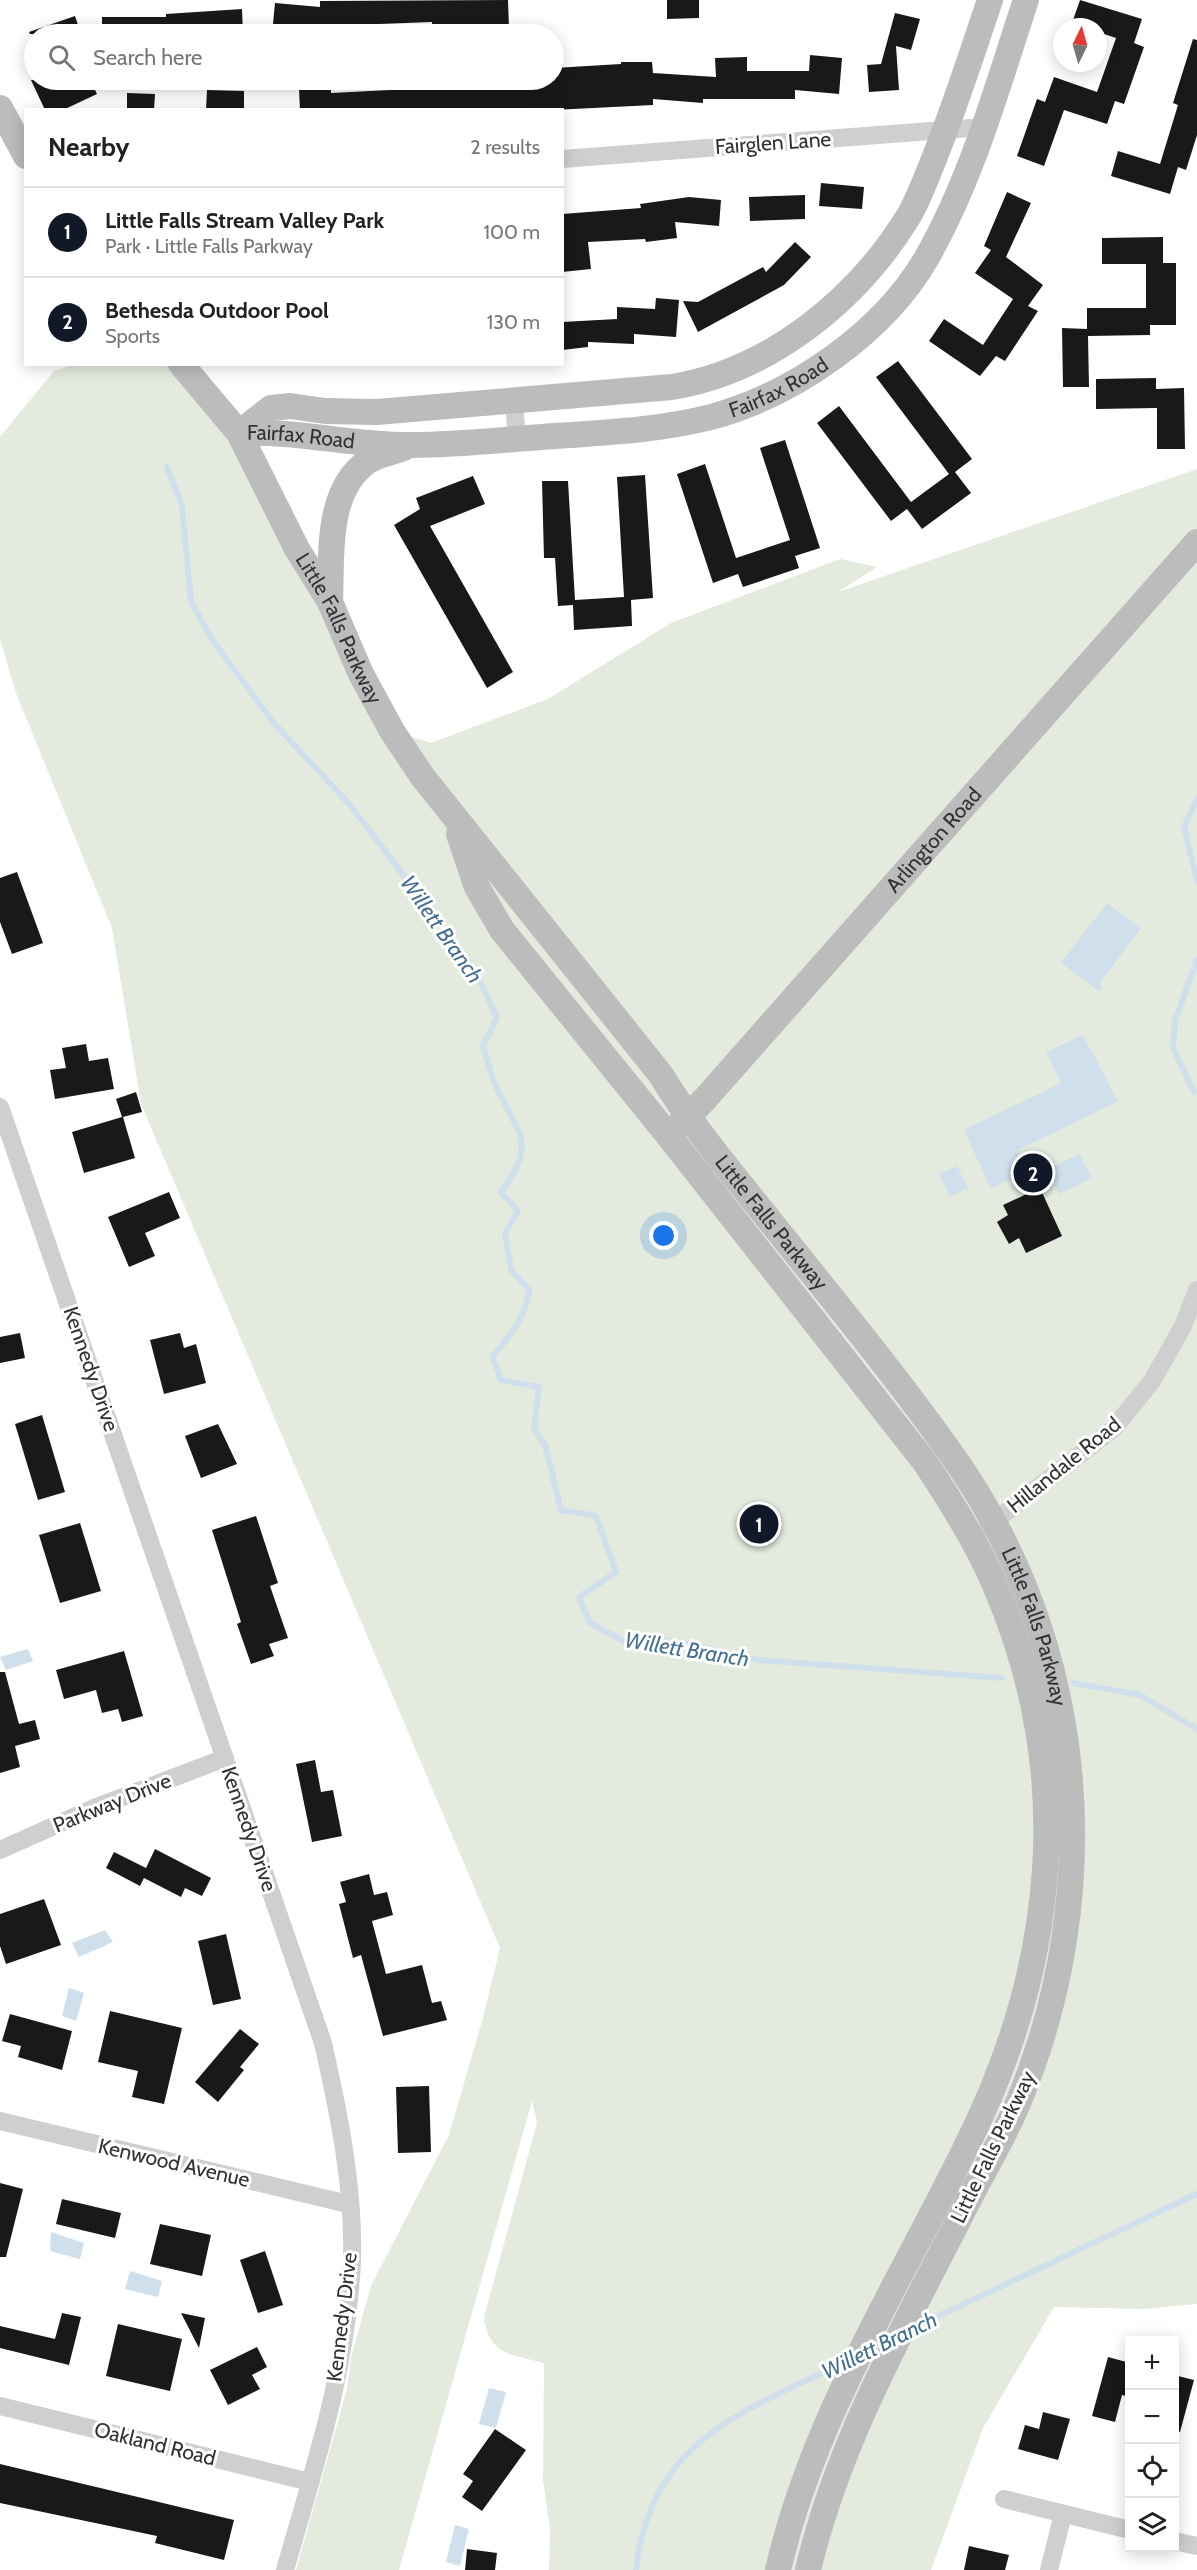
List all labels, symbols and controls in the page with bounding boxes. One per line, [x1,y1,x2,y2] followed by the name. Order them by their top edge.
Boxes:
[1053,18,1107,72] north arrow
[24,24,564,90] search box
[45,41,78,74] icon: search
[93,44,202,71] text: Search here
[714,126,832,159] street label: Fairglen Lane
[48,131,129,163] text: Nearby
[470,135,540,159] text: 2 results
[105,207,384,234] text: Little Falls Stream Valley Park
[64,220,71,244] text: 1
[484,220,540,244] text: 100 m
[105,234,313,258] text: Park · Little Falls Parkway
[105,297,329,324] text: Bethesda Outdoor Pool
[62,310,73,334] text: 2
[487,310,540,334] text: 130 m
[105,324,160,348] text: Sports
[725,352,833,423] street label: Fairfax Road
[247,420,356,454] street label: Fairfax Road
[291,548,388,709] street label: Little Falls Parkway
[880,782,986,897] street label: Arlington Road
[395,870,489,988] water label: Willett Branch
[710,1150,834,1295] street label: Little Falls Parkway
[1014,1150,1052,1196] pin: 2
[649,1221,678,1250] your location
[58,1303,125,1435] street label: Kennedy Drive
[1002,1411,1125,1518] street label: Hillandale Road
[740,1502,778,1546] pin: 1
[996,1543,1072,1709] street label: Little Falls Parkway
[623,1626,751,1673] water label: Willett Branch
[216,1763,283,1895] street label: Kennedy Drive
[49,1767,175,1838] street label: Parkway Drive
[945,2066,1040,2227] street label: Little Falls Parkway
[96,2133,253,2192] street label: Kenwood Avenue
[321,2251,362,2383] street label: Kennedy Drive
[817,2306,941,2385] water label: Willett Branch
[1125,2336,1179,2552] map controls
[1125,2336,1179,2390] button: +
[1125,2390,1179,2444] button: −
[92,2416,218,2471] street label: Oakland Road
[1125,2444,1179,2498] button: locate
[1125,2498,1179,2552] button: layers

